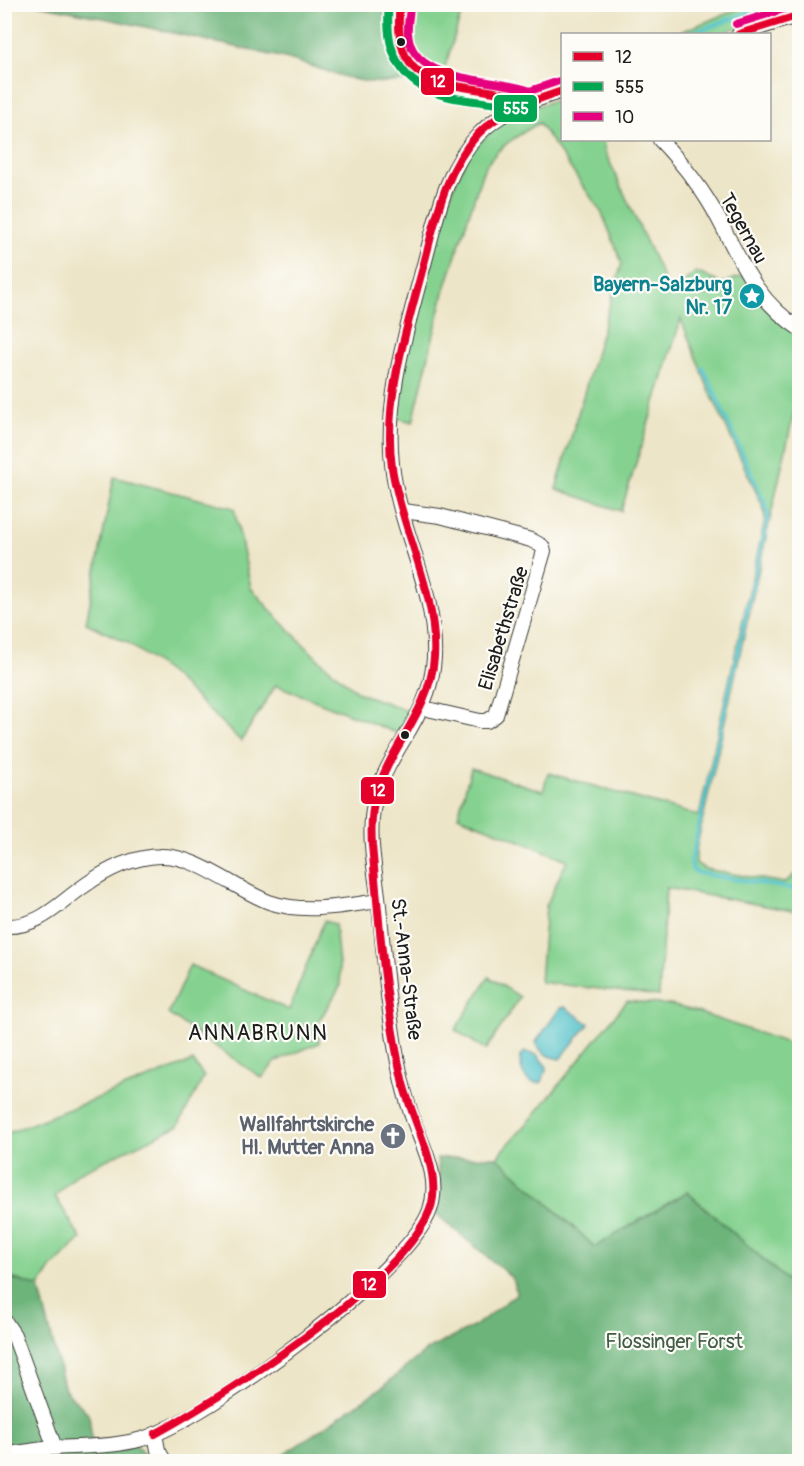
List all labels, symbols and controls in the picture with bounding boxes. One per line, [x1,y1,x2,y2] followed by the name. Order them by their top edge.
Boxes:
[561,33,771,141] legend
[395,36,407,48] unlabelled marker
[615,46,632,69] text: 12
[420,67,455,96] line badge: 12
[430,72,446,92] text: 12
[615,76,644,99] text: 555
[493,94,538,123] line badge: 555
[503,99,529,119] text: 555
[615,106,634,129] text: 10
[714,188,773,268] street label: Tegernau
[593,272,732,320] place label: Bayern-Salzburg Nr. 17
[737,281,767,311] place icon: Bayern-Salzburg Nr. 17
[473,563,534,693] street label: Elisabethstraße
[399,729,411,741] unlabelled marker
[360,776,395,805] line badge: 12
[370,781,386,801] text: 12
[385,897,428,1042] street label: St.-Anna-Straße
[188,1019,328,1047] district label: ANNABRUNN
[240,1112,375,1160] place label: Wallfahrtskirche Hl. Mutter Anna
[378,1121,408,1151] church icon: Wallfahrtskirche Hl. Mutter Anna
[352,1270,387,1299] line badge: 12
[361,1275,377,1295] text: 12
[605,1329,744,1354] park label: Flossinger Forst

